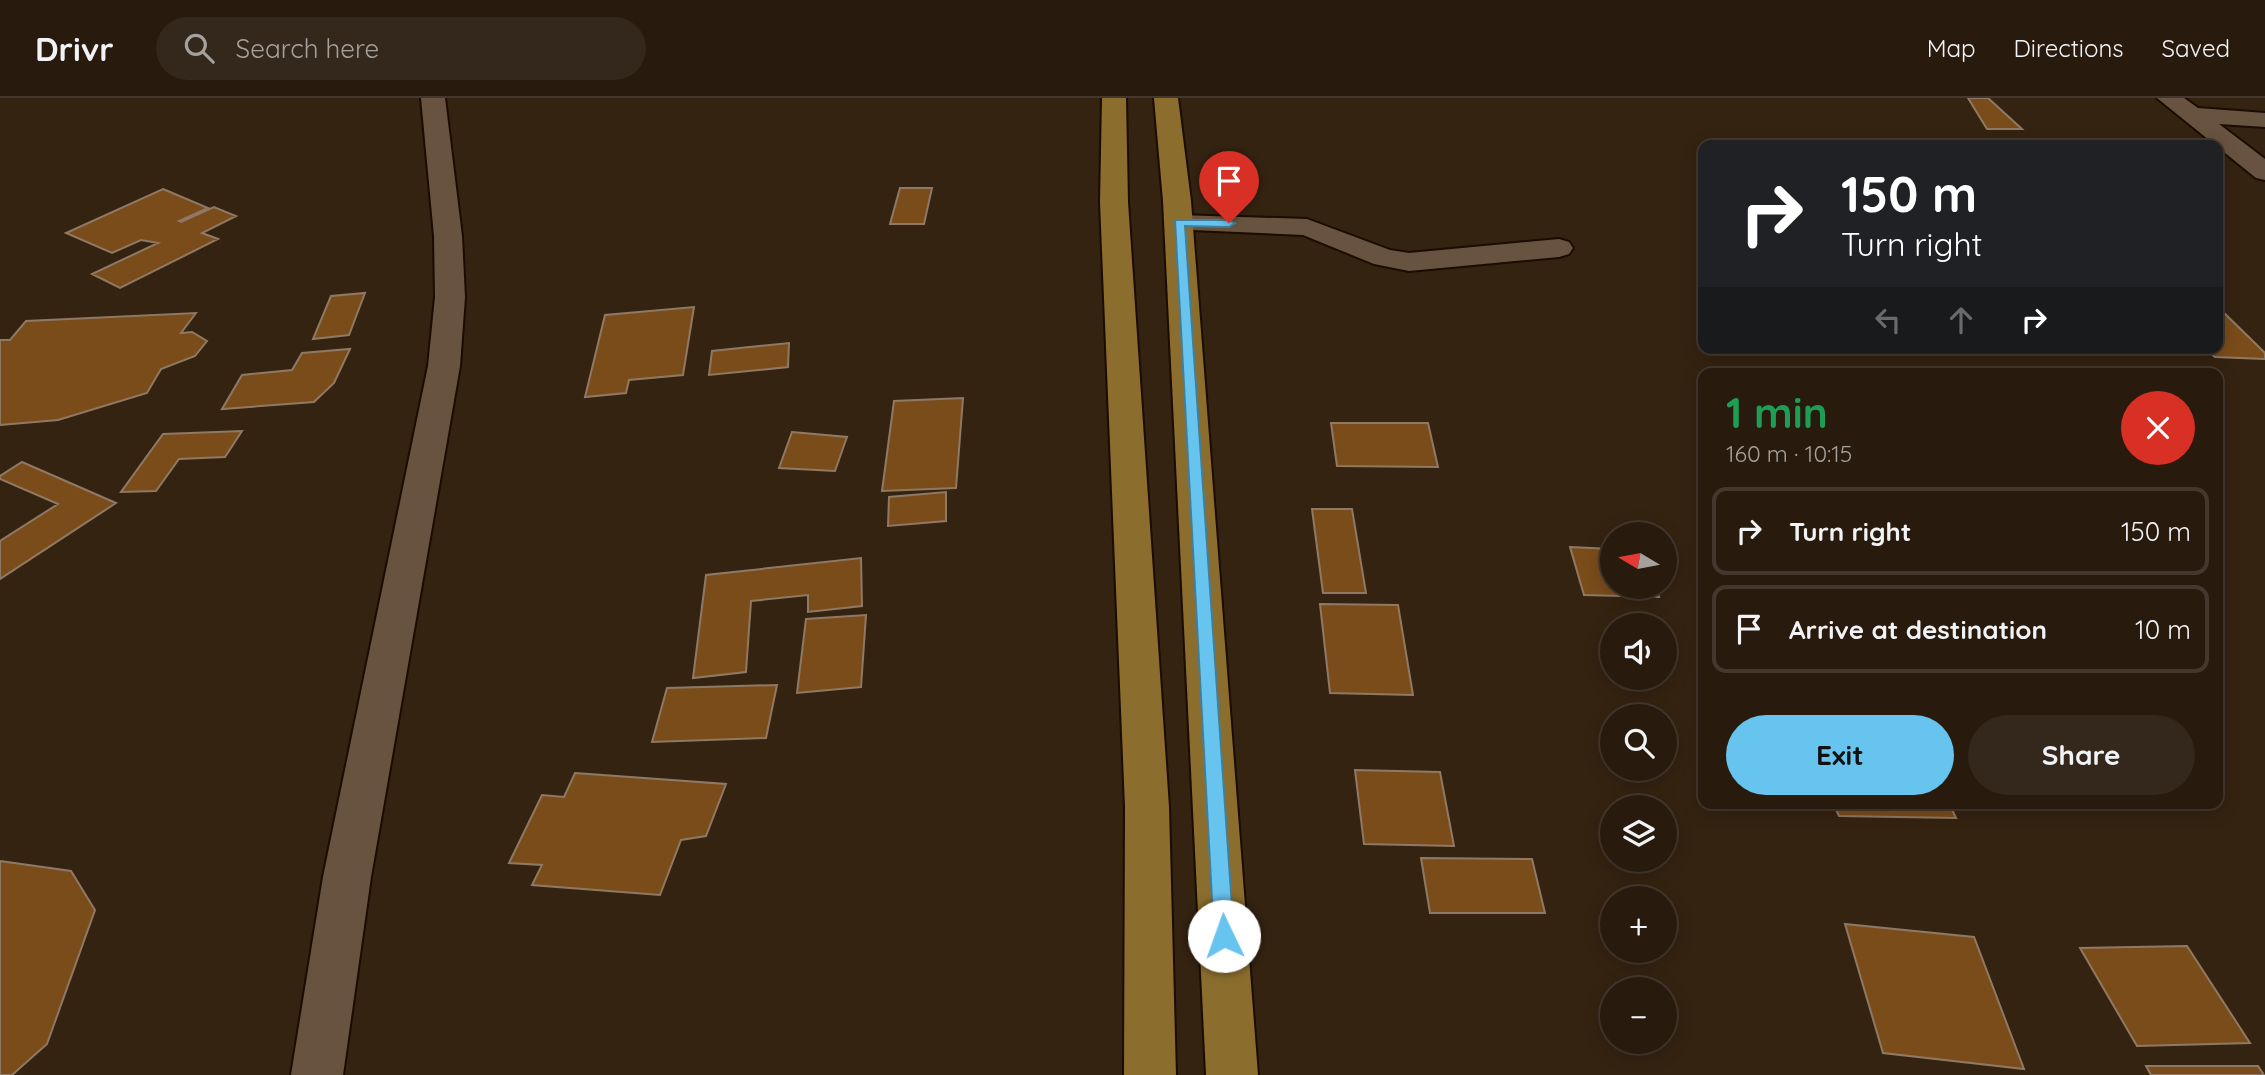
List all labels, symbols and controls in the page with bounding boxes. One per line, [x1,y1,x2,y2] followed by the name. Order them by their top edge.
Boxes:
[156,17,646,80] search box
[35,28,114,69] text: Drivr
[180,29,218,67] icon: search
[236,32,379,65] text: Search here
[1927,33,1976,63] text: Map
[2014,33,2124,63] text: Directions
[2162,33,2230,63] text: Saved
[1199,151,1259,223] pin
[1210,162,1248,200] icon: arrive
[1841,163,1977,224] text: 150 m
[1726,168,1817,259] icon: right
[1841,224,1982,264] text: Turn right
[1869,301,1907,339] icon: left
[1942,301,1980,339] icon: ahead
[2015,301,2053,339] icon: right
[1726,386,1828,439] text: 1 min
[2121,391,2195,465] button: close
[1726,439,1852,468] text: 160 m · 10:15
[1730,512,1768,550] icon: right
[1789,515,1911,548] text: Turn right
[2121,515,2191,548] text: 150 m
[1600,522,1676,598] north arrow
[1600,522,1677,1054] map controls
[1730,610,1768,648] icon: arrive
[1600,613,1677,690] button: sound
[1789,613,2047,646] text: Arrive at destination
[2135,613,2191,646] text: 10 m
[1600,704,1677,781] button: search
[1726,715,1954,795] button: Exit
[1968,715,2195,795] button: Share
[1600,795,1677,872] button: layers
[1600,886,1677,963] button: +
[1187,899,1261,973] position arrow
[1600,977,1677,1054] button: −

